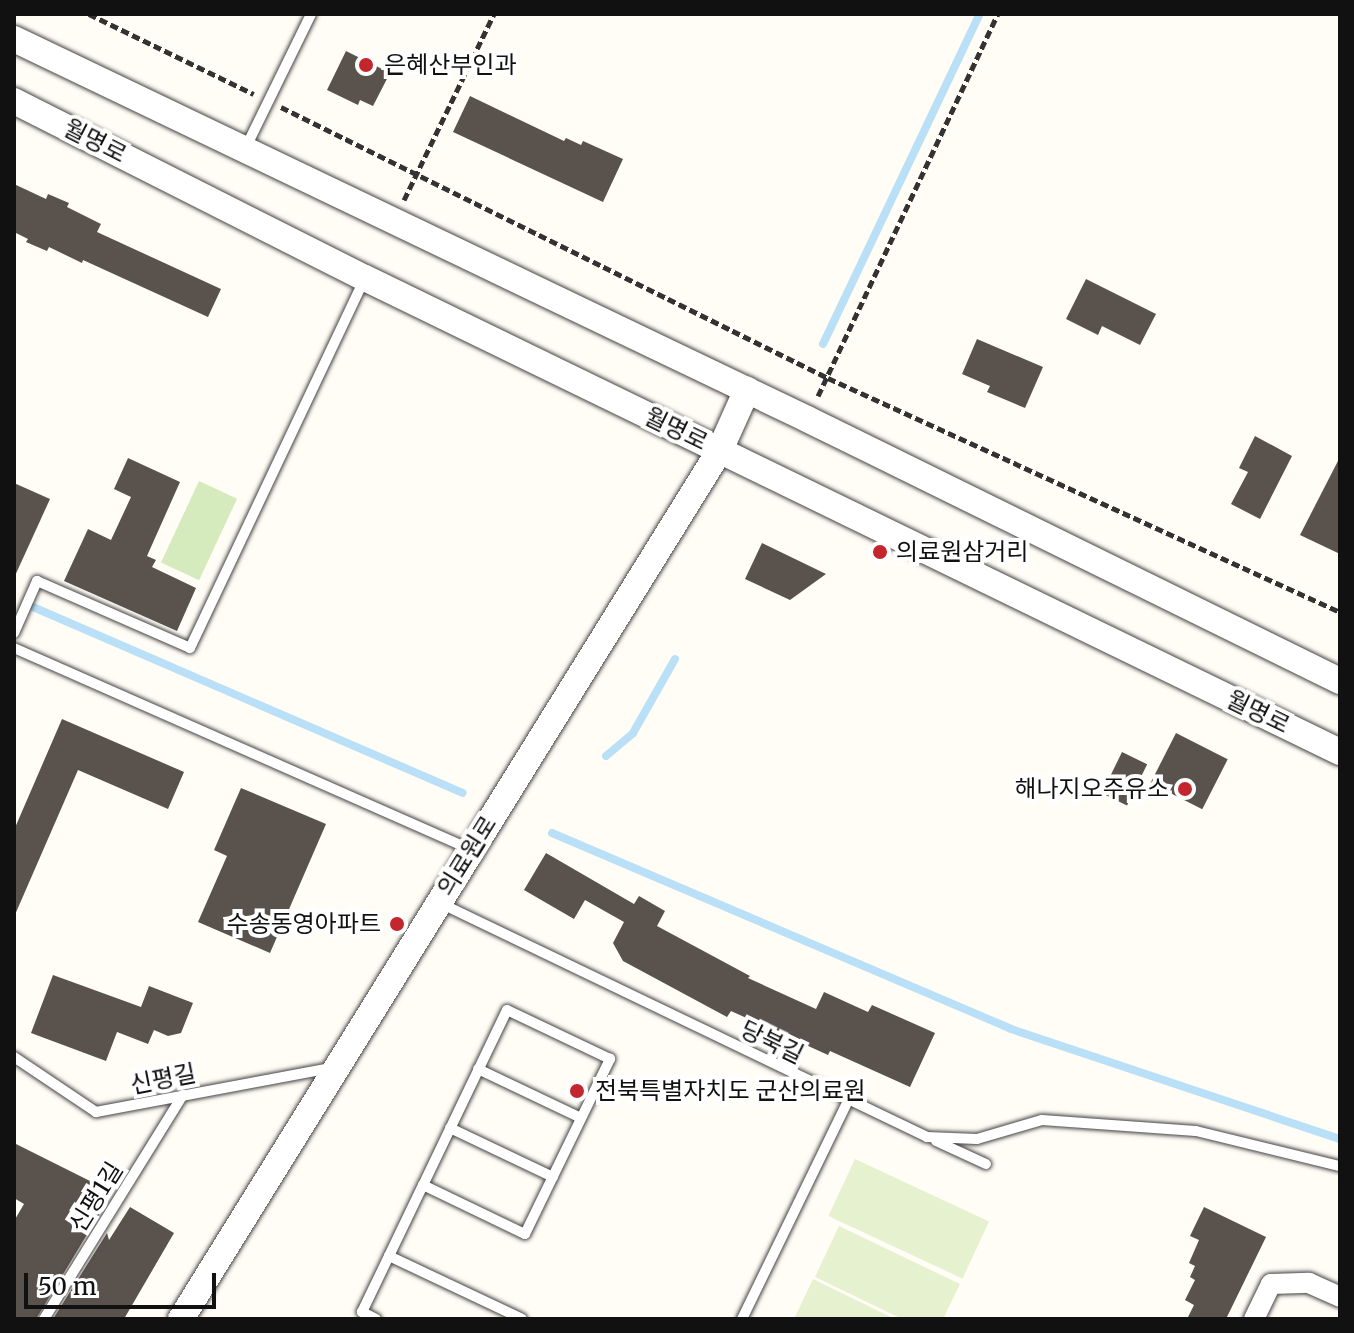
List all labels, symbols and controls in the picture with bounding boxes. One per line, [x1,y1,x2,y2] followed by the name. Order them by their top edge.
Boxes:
[384,51,516,79] place label: 은혜산부인과
[355,54,377,76] marker: 은혜산부인과
[59,113,131,169] street label: 월명로
[640,402,712,456] street label: 월명로
[896,538,1028,566] place label: 의료원삼거리
[871,543,889,561] marker: 의료원삼거리
[1222,685,1294,739] street label: 월명로
[1014,775,1169,803] place label: 해나지오주유소
[1176,780,1194,798] marker: 해나지오주유소
[431,811,503,901] street label: 의료원로
[226,910,381,938] place label: 수송동영아파트
[388,915,406,933] marker: 수송동영아파트
[736,1015,808,1069] street label: 당북길
[128,1059,198,1099] street label: 신평길
[595,1077,866,1105] place label: 전북특별자치도 군산의료원
[566,1080,588,1102] marker: 전북특별자치도 군산의료원
[63,1157,129,1237] street label: 신평1길
[28,1257,220,1307] scale bar
[38,1271,97,1302] text: 50 m

